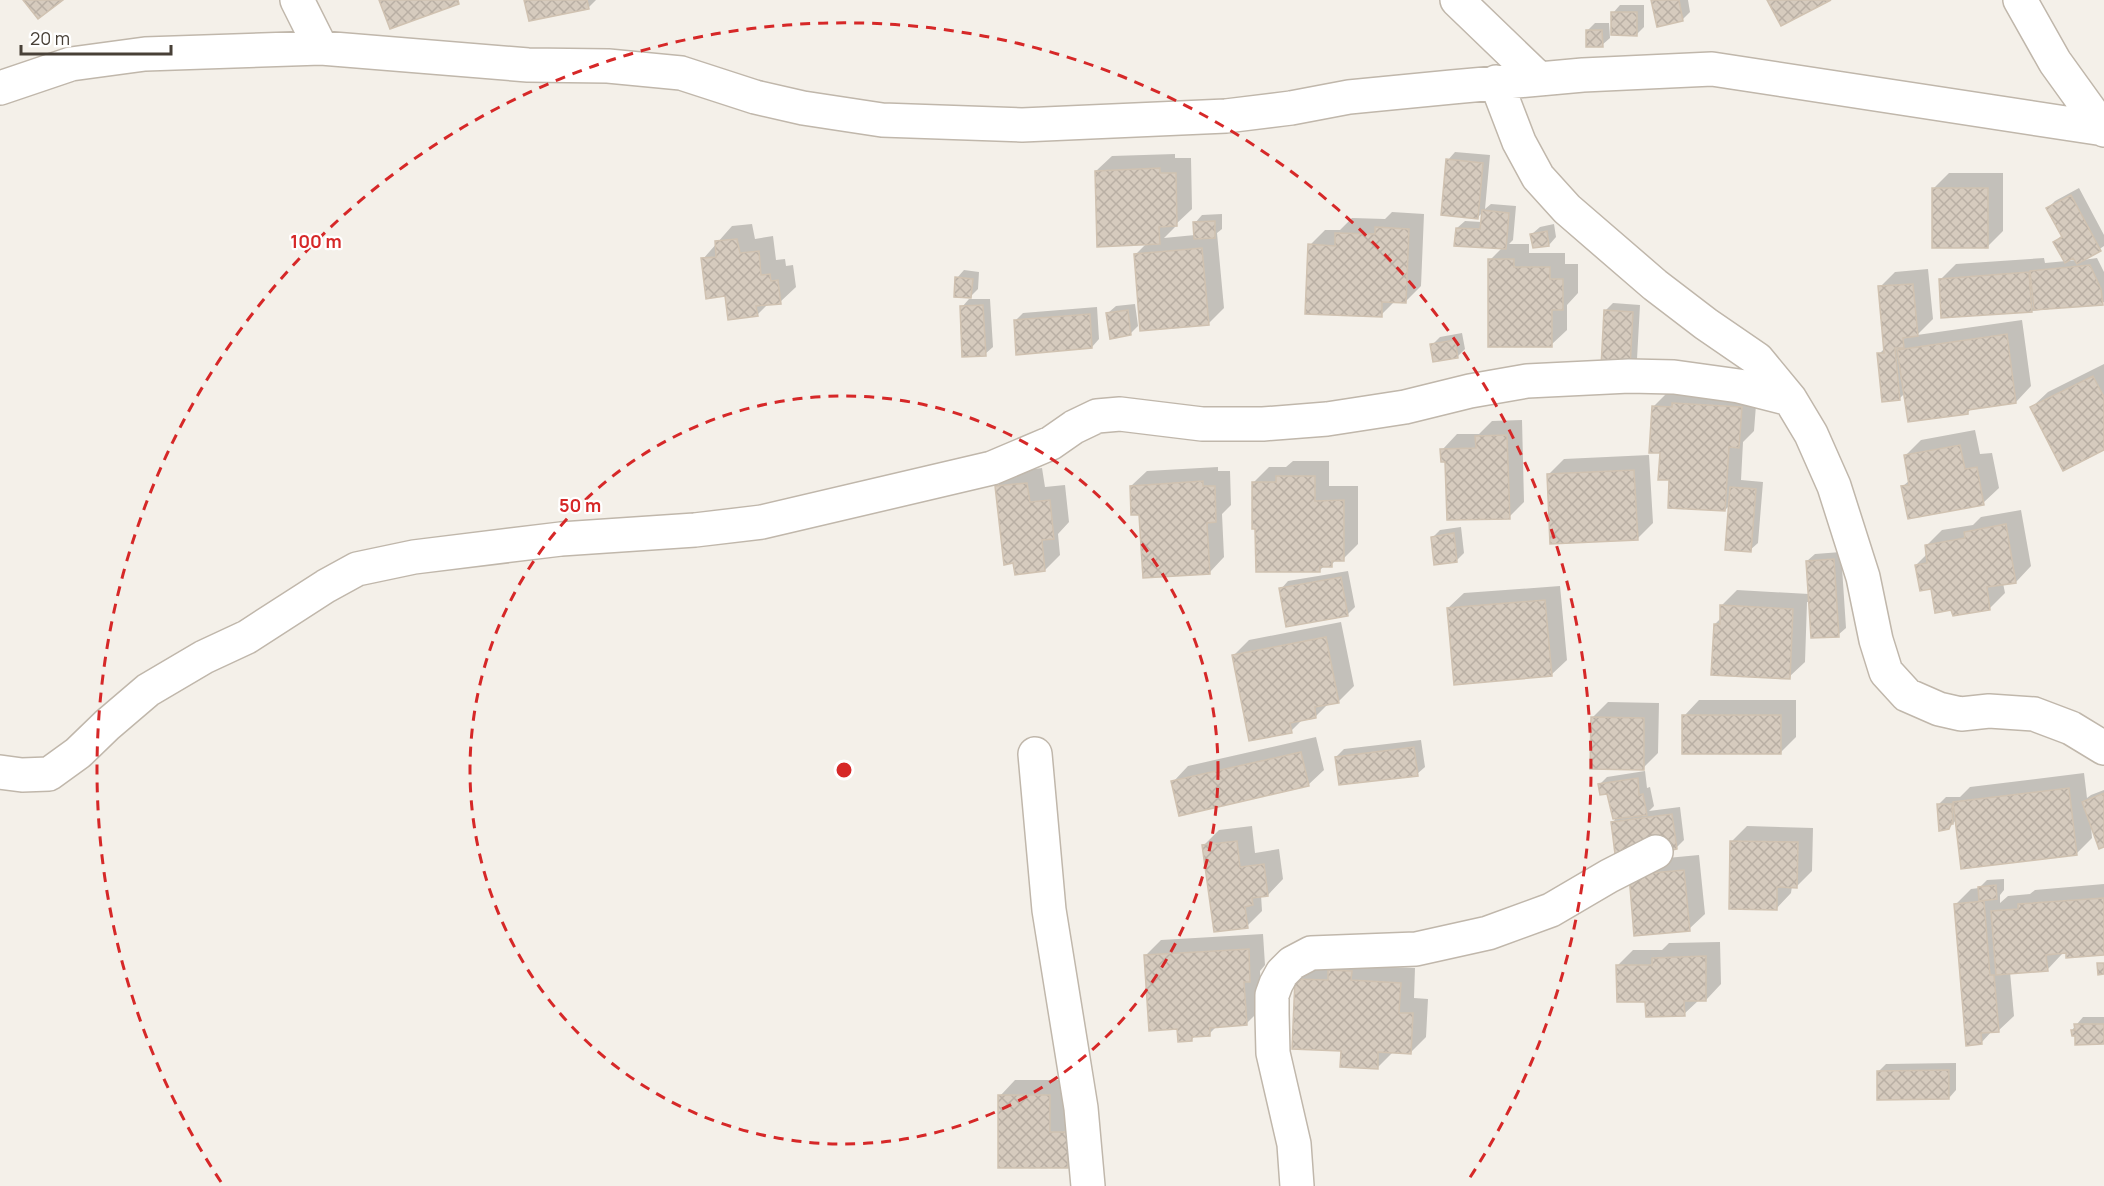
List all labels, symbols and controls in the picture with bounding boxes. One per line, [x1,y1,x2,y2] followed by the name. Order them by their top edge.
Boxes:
[21,18,171,56] scale bar
[30,26,70,50] text: 20 m
[290,229,342,253] text: 100 m
[559,493,601,517] text: 50 m
[834,760,854,780] centre of rings

